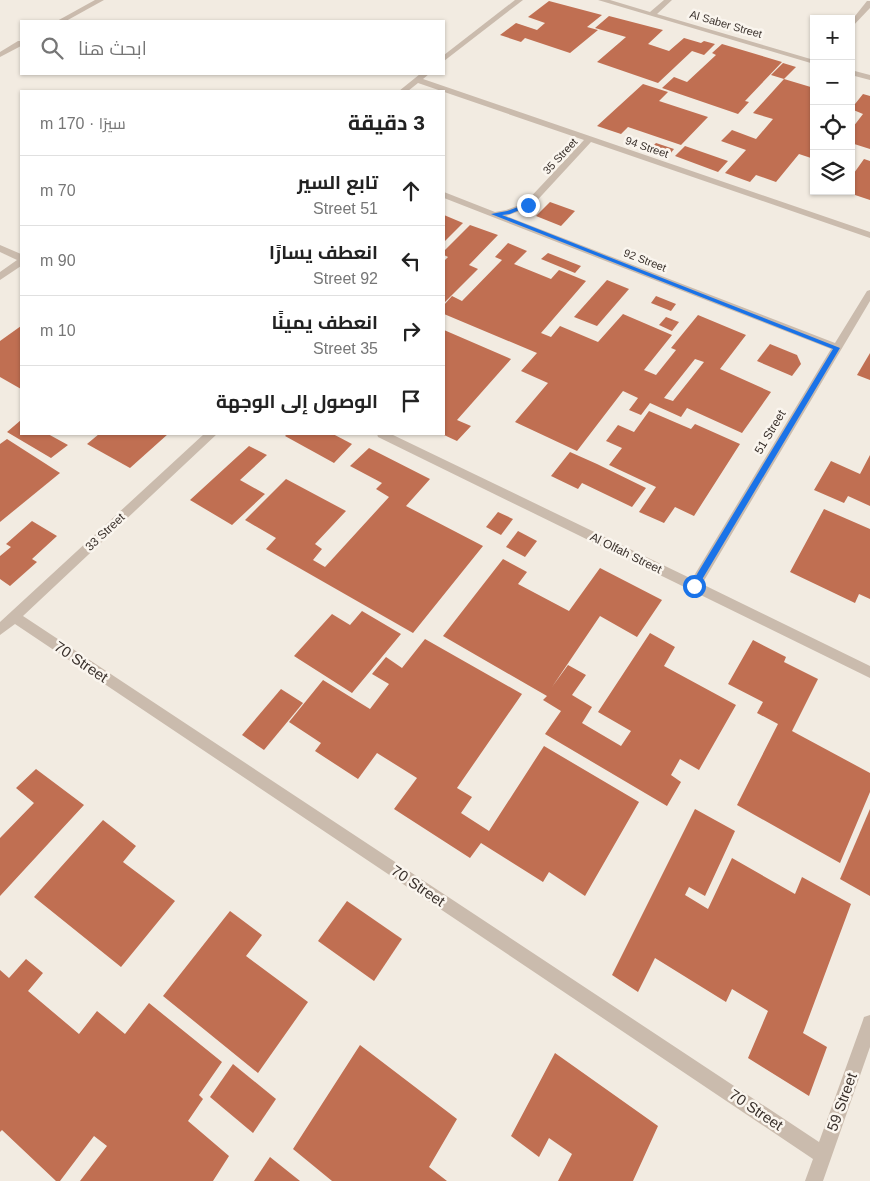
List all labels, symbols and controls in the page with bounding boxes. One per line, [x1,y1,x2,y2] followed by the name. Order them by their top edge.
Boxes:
[688,8,764,40] street label: Al Saber Street
[810,15,855,195] map controls
[810,15,855,60] button: +
[20,20,445,75] search box
[38,34,66,62] icon: search
[78,38,147,59] text: ابحث هنا
[810,60,855,105] button: −
[810,105,855,150] button: locate
[348,111,425,134] text: 3 دقيقة
[40,115,126,132] text: سيرًا · 170 m
[624,134,670,160] street label: 94 Street
[540,136,580,176] street label: 35 Street
[810,150,855,195] button: layers
[297,172,378,193] text: تابع السير
[397,177,425,205] icon: ahead
[40,182,76,199] text: 70 m
[517,194,540,217] route end
[313,200,378,217] text: 51 Street
[269,242,378,263] text: انعطف يسارًا
[622,246,668,274] street label: 92 Street
[397,247,425,275] icon: left
[40,252,76,269] text: 90 m
[313,270,378,287] text: 92 Street
[271,312,378,333] text: انعطف يمينًا
[397,317,425,345] icon: right
[40,322,76,339] text: 10 m
[313,340,378,357] text: 35 Street
[397,387,425,415] icon: arrive
[216,391,378,412] text: الوصول إلى الوجهة
[751,407,789,456] street label: 51 Street
[82,510,128,554] street label: 33 Street
[588,530,665,577] street label: Al Olfah Street
[683,575,706,598] route start
[51,638,112,686] street label: 70 Street
[388,862,449,910] street label: 70 Street
[823,1070,860,1133] street label: 59 Street
[726,1086,787,1134] street label: 70 Street

